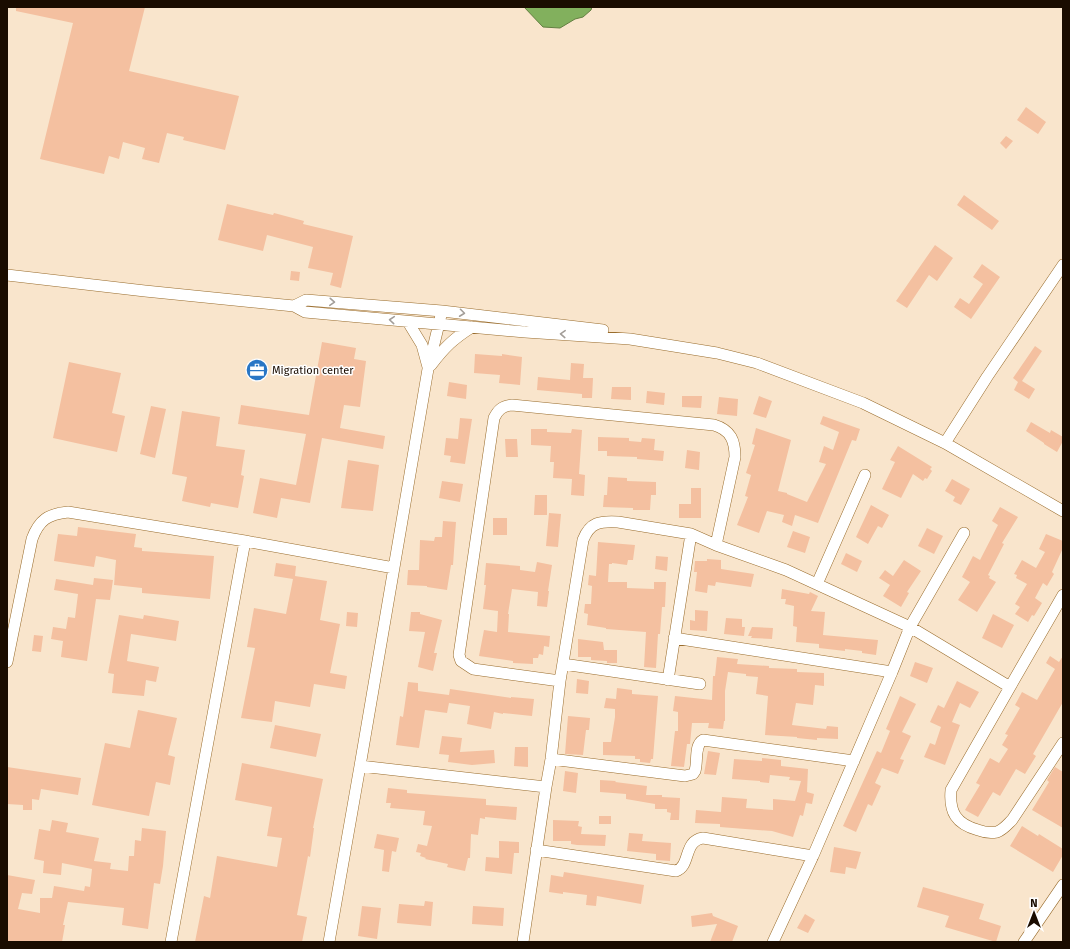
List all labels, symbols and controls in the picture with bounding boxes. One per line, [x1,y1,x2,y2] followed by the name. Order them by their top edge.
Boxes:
[329,298,335,307] one-way arrow
[459,308,465,317] one-way arrow
[389,316,395,325] one-way arrow
[560,330,566,339] one-way arrow
[244,357,270,383] office icon: Migration center
[272,364,354,377] place label: Migration center
[1014,893,1054,933] north arrow
[1030,897,1038,910] text: N

